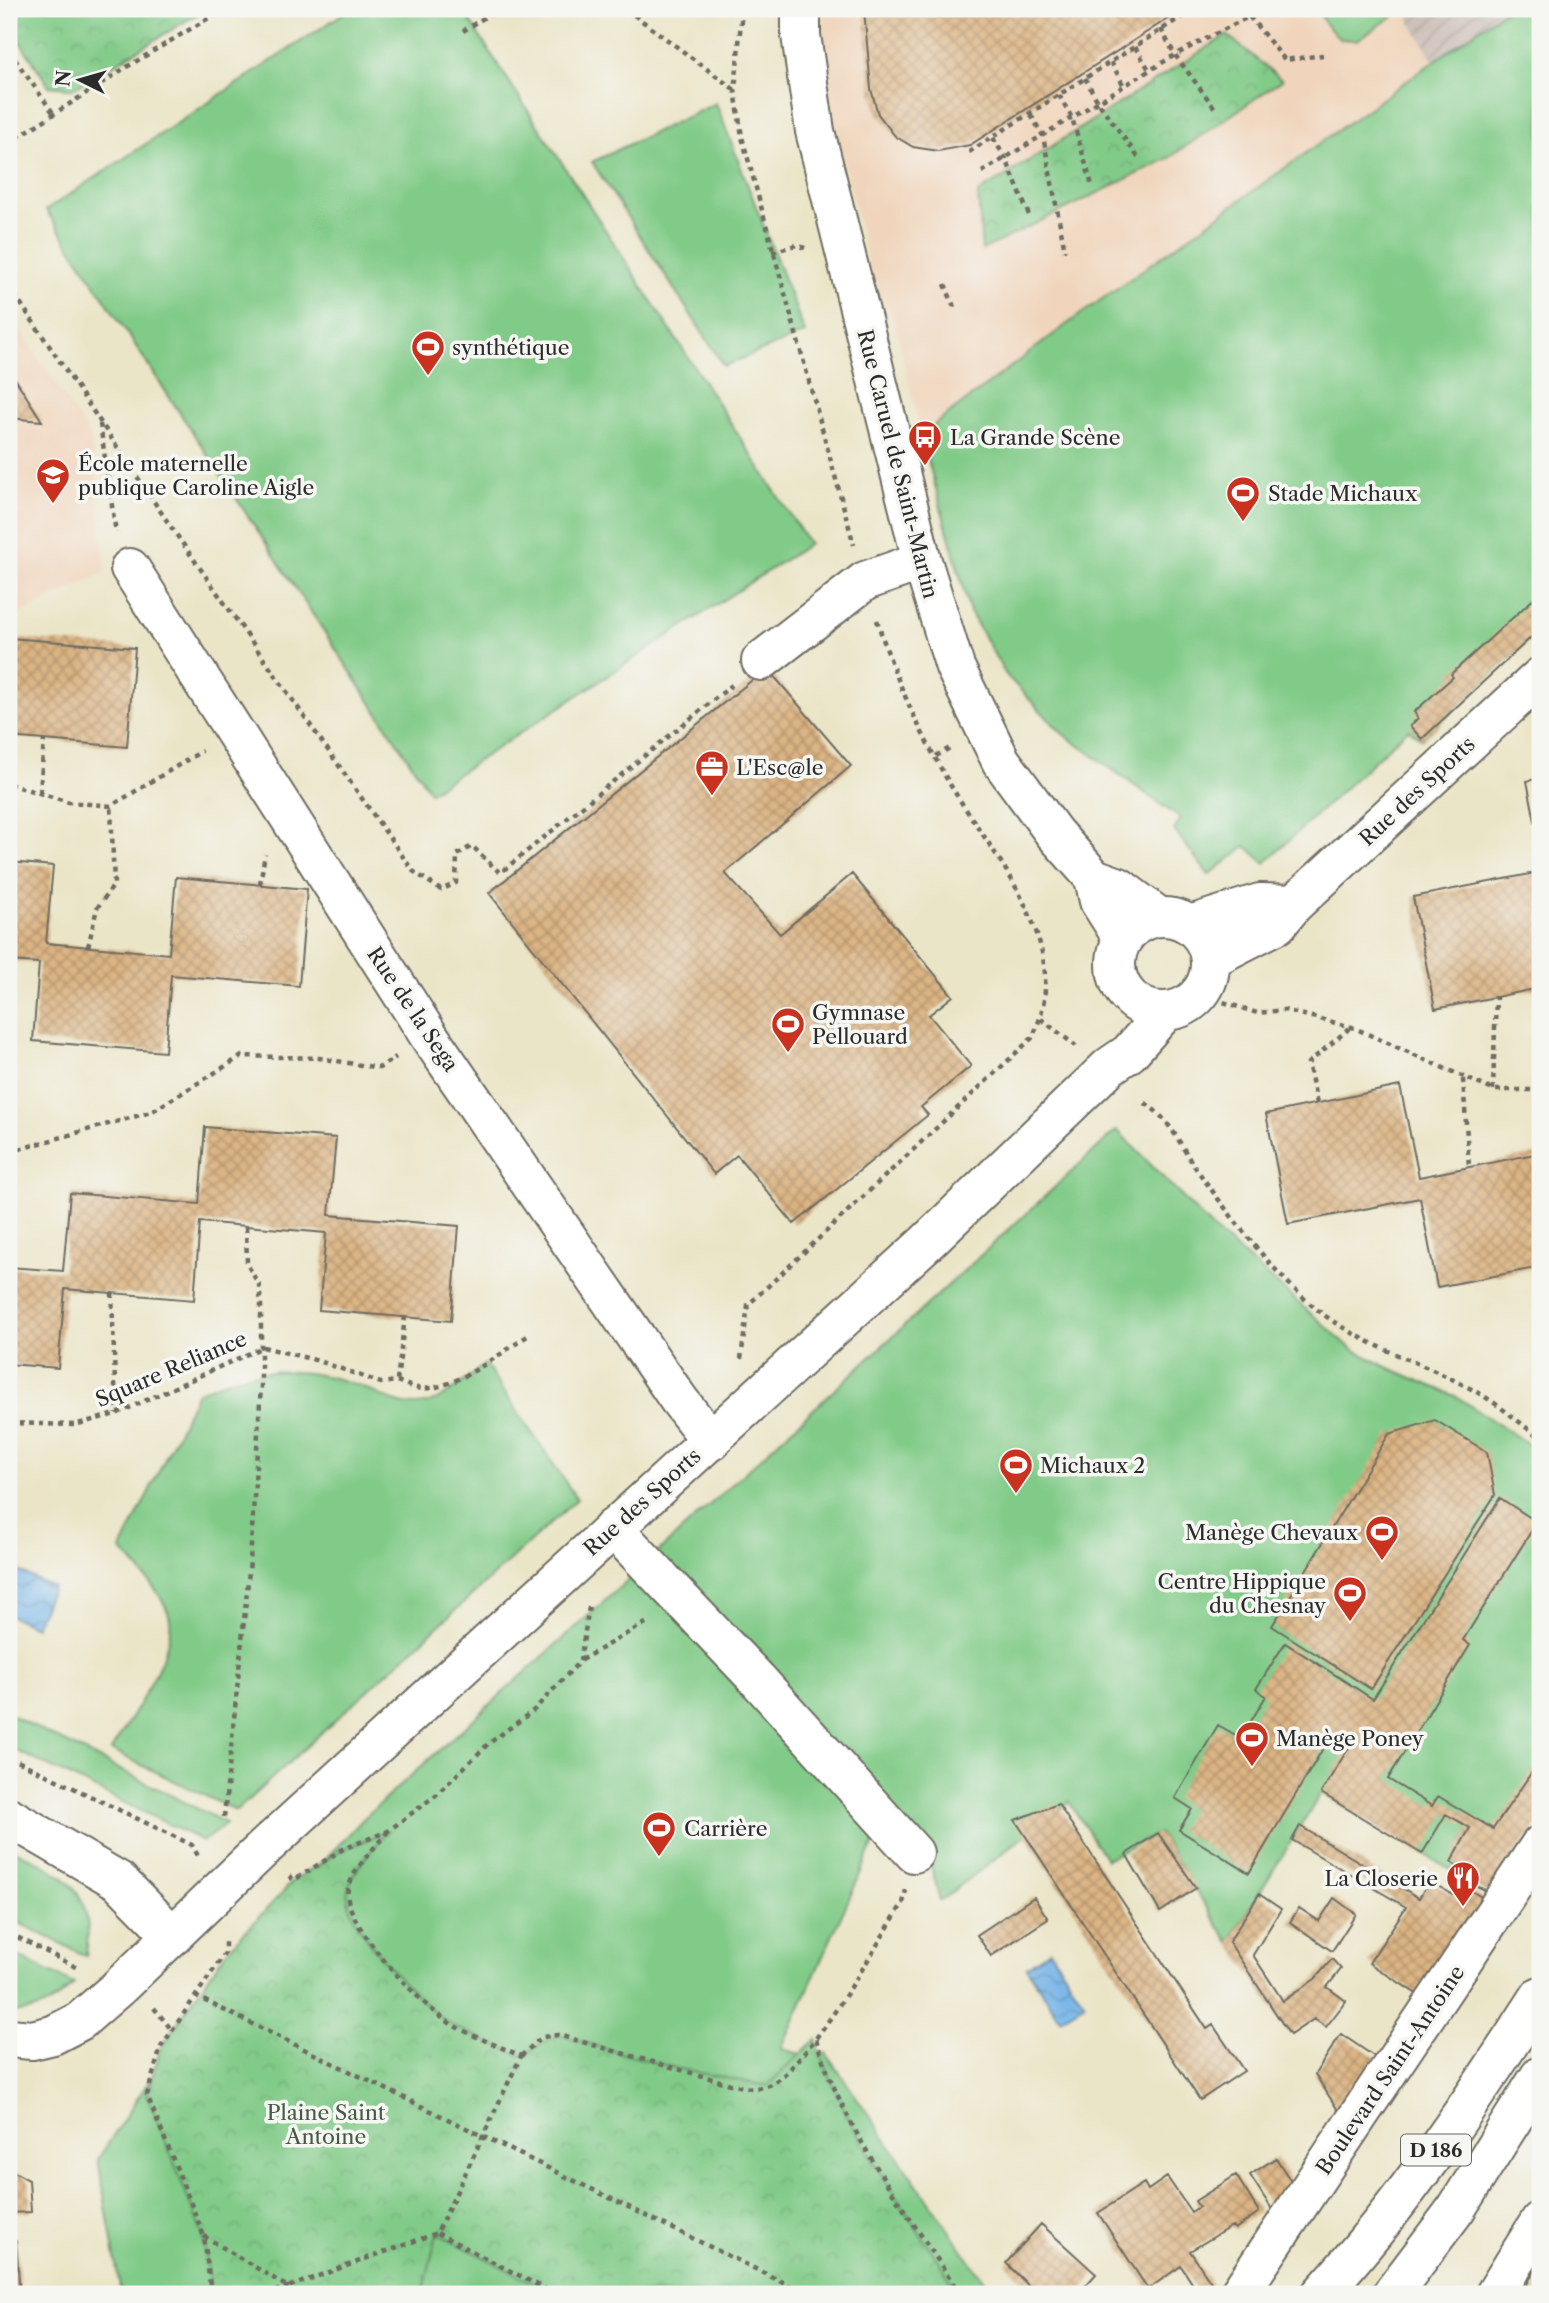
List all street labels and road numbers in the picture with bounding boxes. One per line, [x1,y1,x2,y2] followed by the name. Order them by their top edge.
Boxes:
[852,327,944,601] street label: Rue Caruel de Saint-Martin
[1354,731,1480,851] street label: Rue des Sports
[362,942,464,1077] street label: Rue de la Sega
[92,1326,250,1412] street label: Square Reliance
[578,1443,706,1561] street label: Rue des Sports
[1311,1961,1469,2179] street label: Boulevard Saint-Antoine
[1401,2134,1471,2166] road number: D 186

